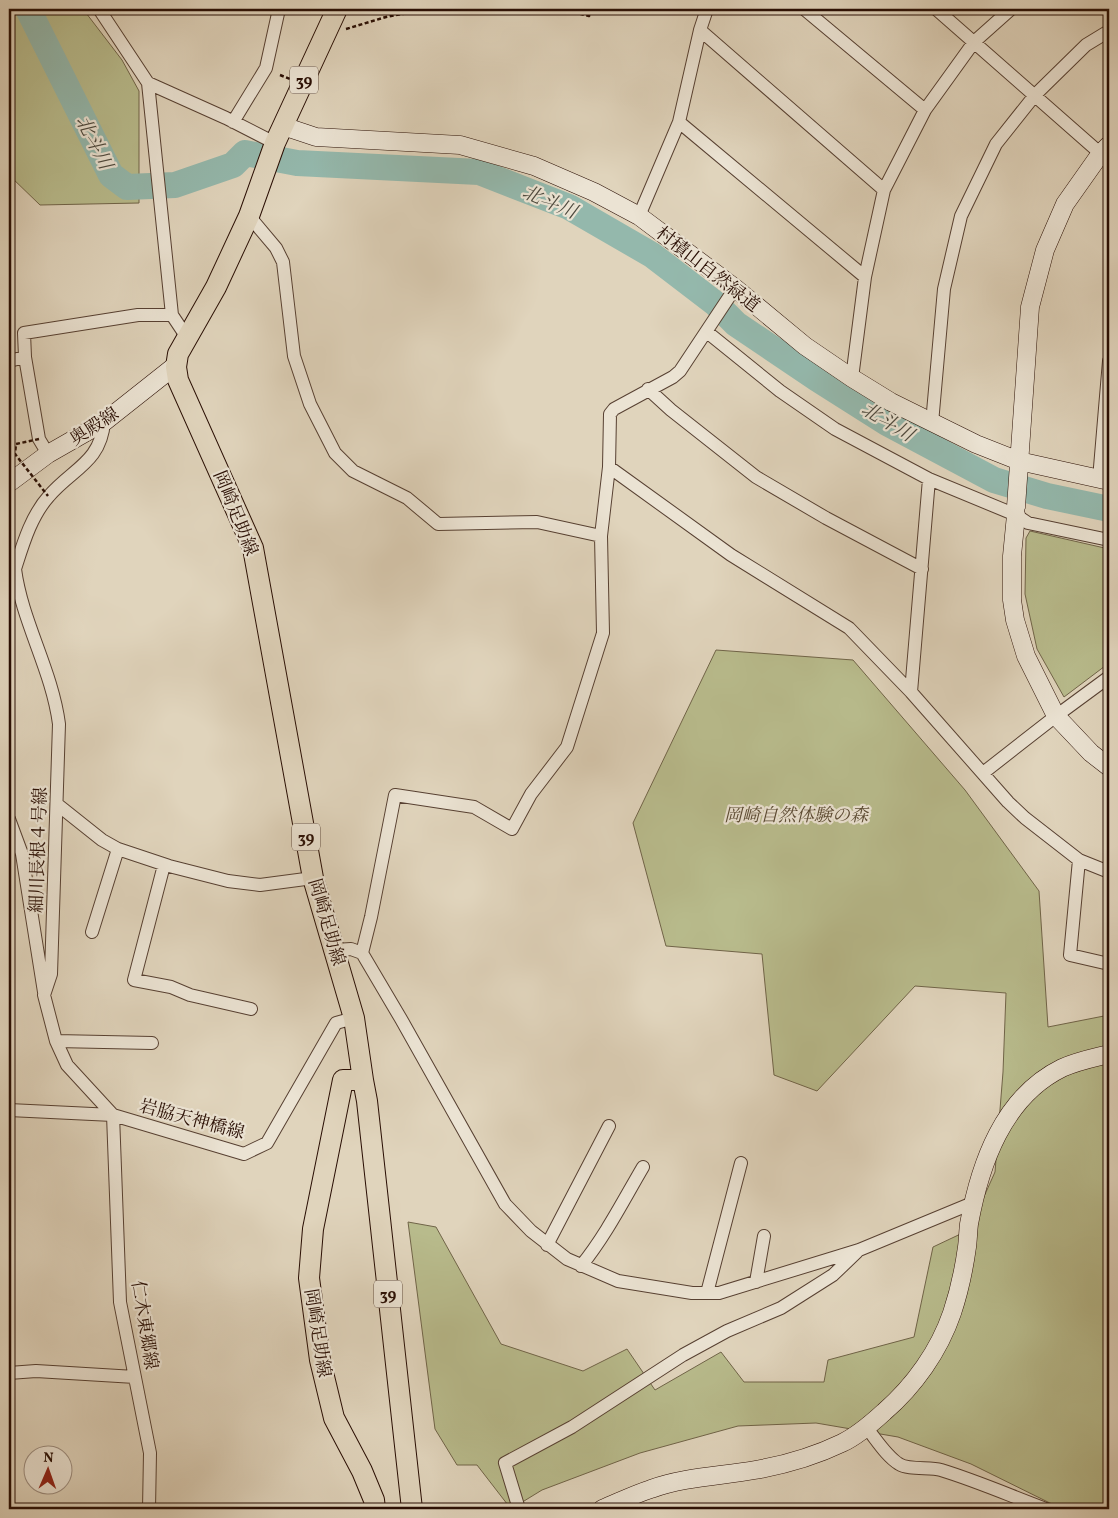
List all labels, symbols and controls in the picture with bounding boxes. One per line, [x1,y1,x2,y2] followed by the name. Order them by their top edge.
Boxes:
[290,66,318,94] road number: 39
[69,112,119,176] water label: 北斗川
[518,180,582,227] water label: 北斗川
[650,222,764,319] street label: 村積山自然緑道
[856,397,920,450] water label: 北斗川
[65,402,124,452] street label: 奥殿線
[206,467,263,560] street label: 岡崎足助線
[25,787,54,913] street label: 細川長根４号線
[724,804,870,829] park label: 岡崎自然体験の森
[292,824,320,850] road number: 39
[301,876,350,969] street label: 岡崎足助線
[136,1094,247,1146] street label: 岩脇天神橋線
[124,1279,163,1372] street label: 仁木東郷線
[374,1280,402,1308] road number: 39
[297,1287,336,1380] street label: 岡崎足助線
[22,1446,72,1496] north arrow
[43,1449,54,1468] text: N

